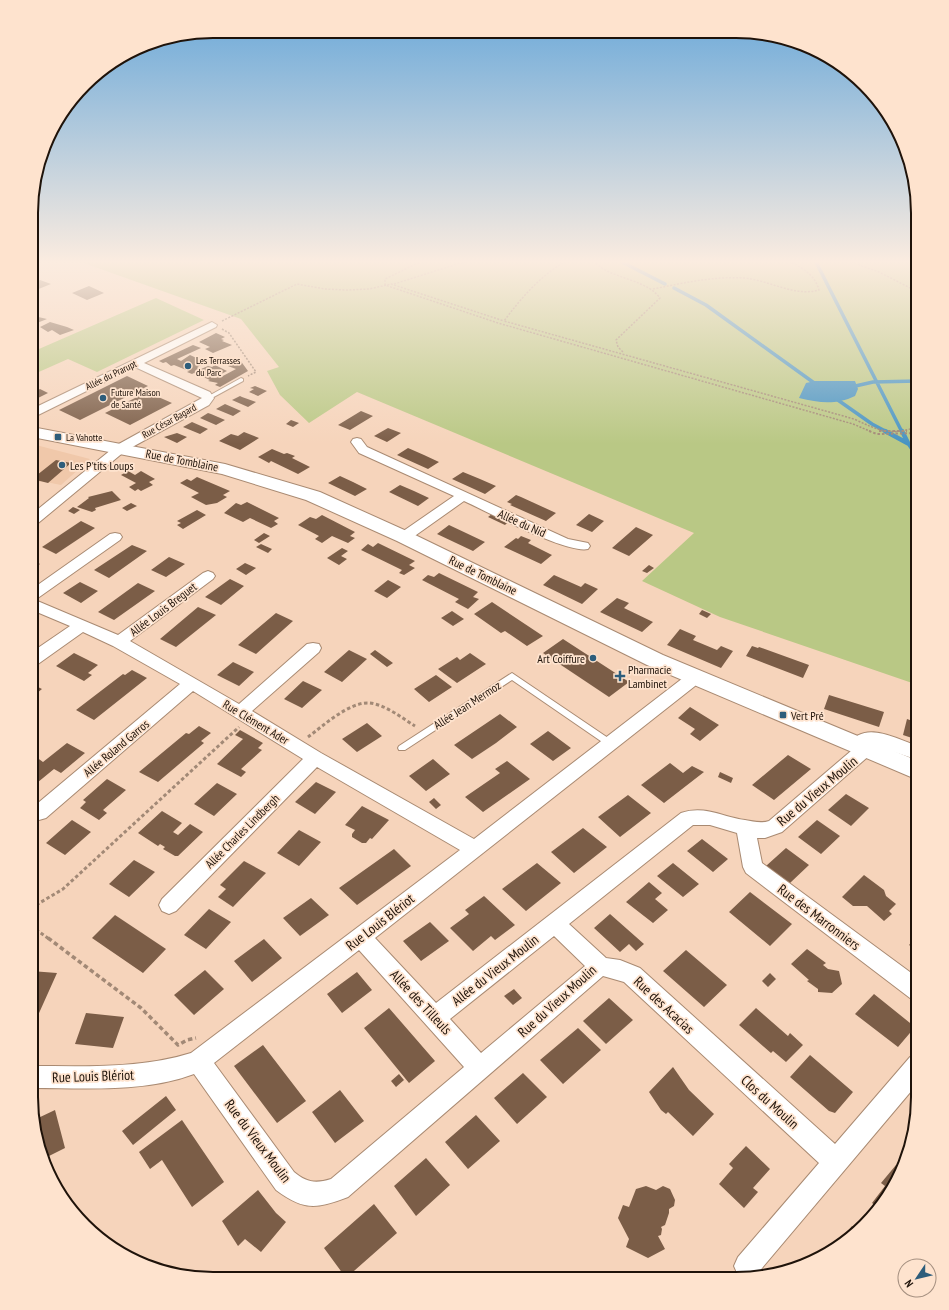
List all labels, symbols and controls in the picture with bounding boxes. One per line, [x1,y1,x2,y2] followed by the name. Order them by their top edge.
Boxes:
[196,354,241,379] place label: Les Terrasses du Parc
[83,357,139,393] street label: Allée du Prarupt
[183,361,193,371] marker: Les Terrasses du Parc
[111,386,160,411] place label: Future Maison de Santé
[98,393,108,403] marker: Future Maison de Santé
[140,401,198,441] street label: Rue César Bagard
[66,431,102,444] place label: La Vahotte
[53,432,63,442] marker: La Vahotte
[144,446,220,474] street label: Rue de Tomblaine
[70,458,134,473] place label: Les P'tits Loups
[57,460,67,470] marker: Les P'tits Loups
[496,506,548,540] street label: Allée du Nid
[447,552,519,598] street label: Rue de Tomblaine
[126,578,200,639] street label: Allée Louis Breguet
[537,651,585,666] place label: Art Coiffure
[588,653,598,663] marker: Art Coiffure
[628,662,671,691] place label: Pharmacie Lambinet
[615,671,625,681] marker: Pharmacie Lambinet
[431,678,503,732] street label: Allée Jean Mermoz
[220,696,292,748] street label: Rue Clément Ader
[790,708,824,723] place label: Vert Pré
[778,710,788,720] marker: Vert Pré
[80,716,152,780] street label: Allée Roland Garros
[773,752,861,830] street label: Rue du Vieux Moulin
[202,791,282,871] street label: Allée Charles Lindbergh
[774,880,864,954] street label: Rue des Marronniers
[342,890,418,954] street label: Rue Louis Blériot
[448,930,542,1010] street label: Allée du Vieux Moulin
[514,961,600,1041] street label: Rue du Vieux Moulin
[386,966,456,1038] street label: Allée des Tilleuls
[630,972,698,1038] street label: Rue des Acacias
[52,1066,134,1086] street label: Rue Louis Blériot
[737,1071,803,1133] street label: Clos du Moulin
[221,1096,295,1186] street label: Rue du Vieux Moulin
[897,1258,937,1298] north arrow
[901,1277,916,1290] text: N

